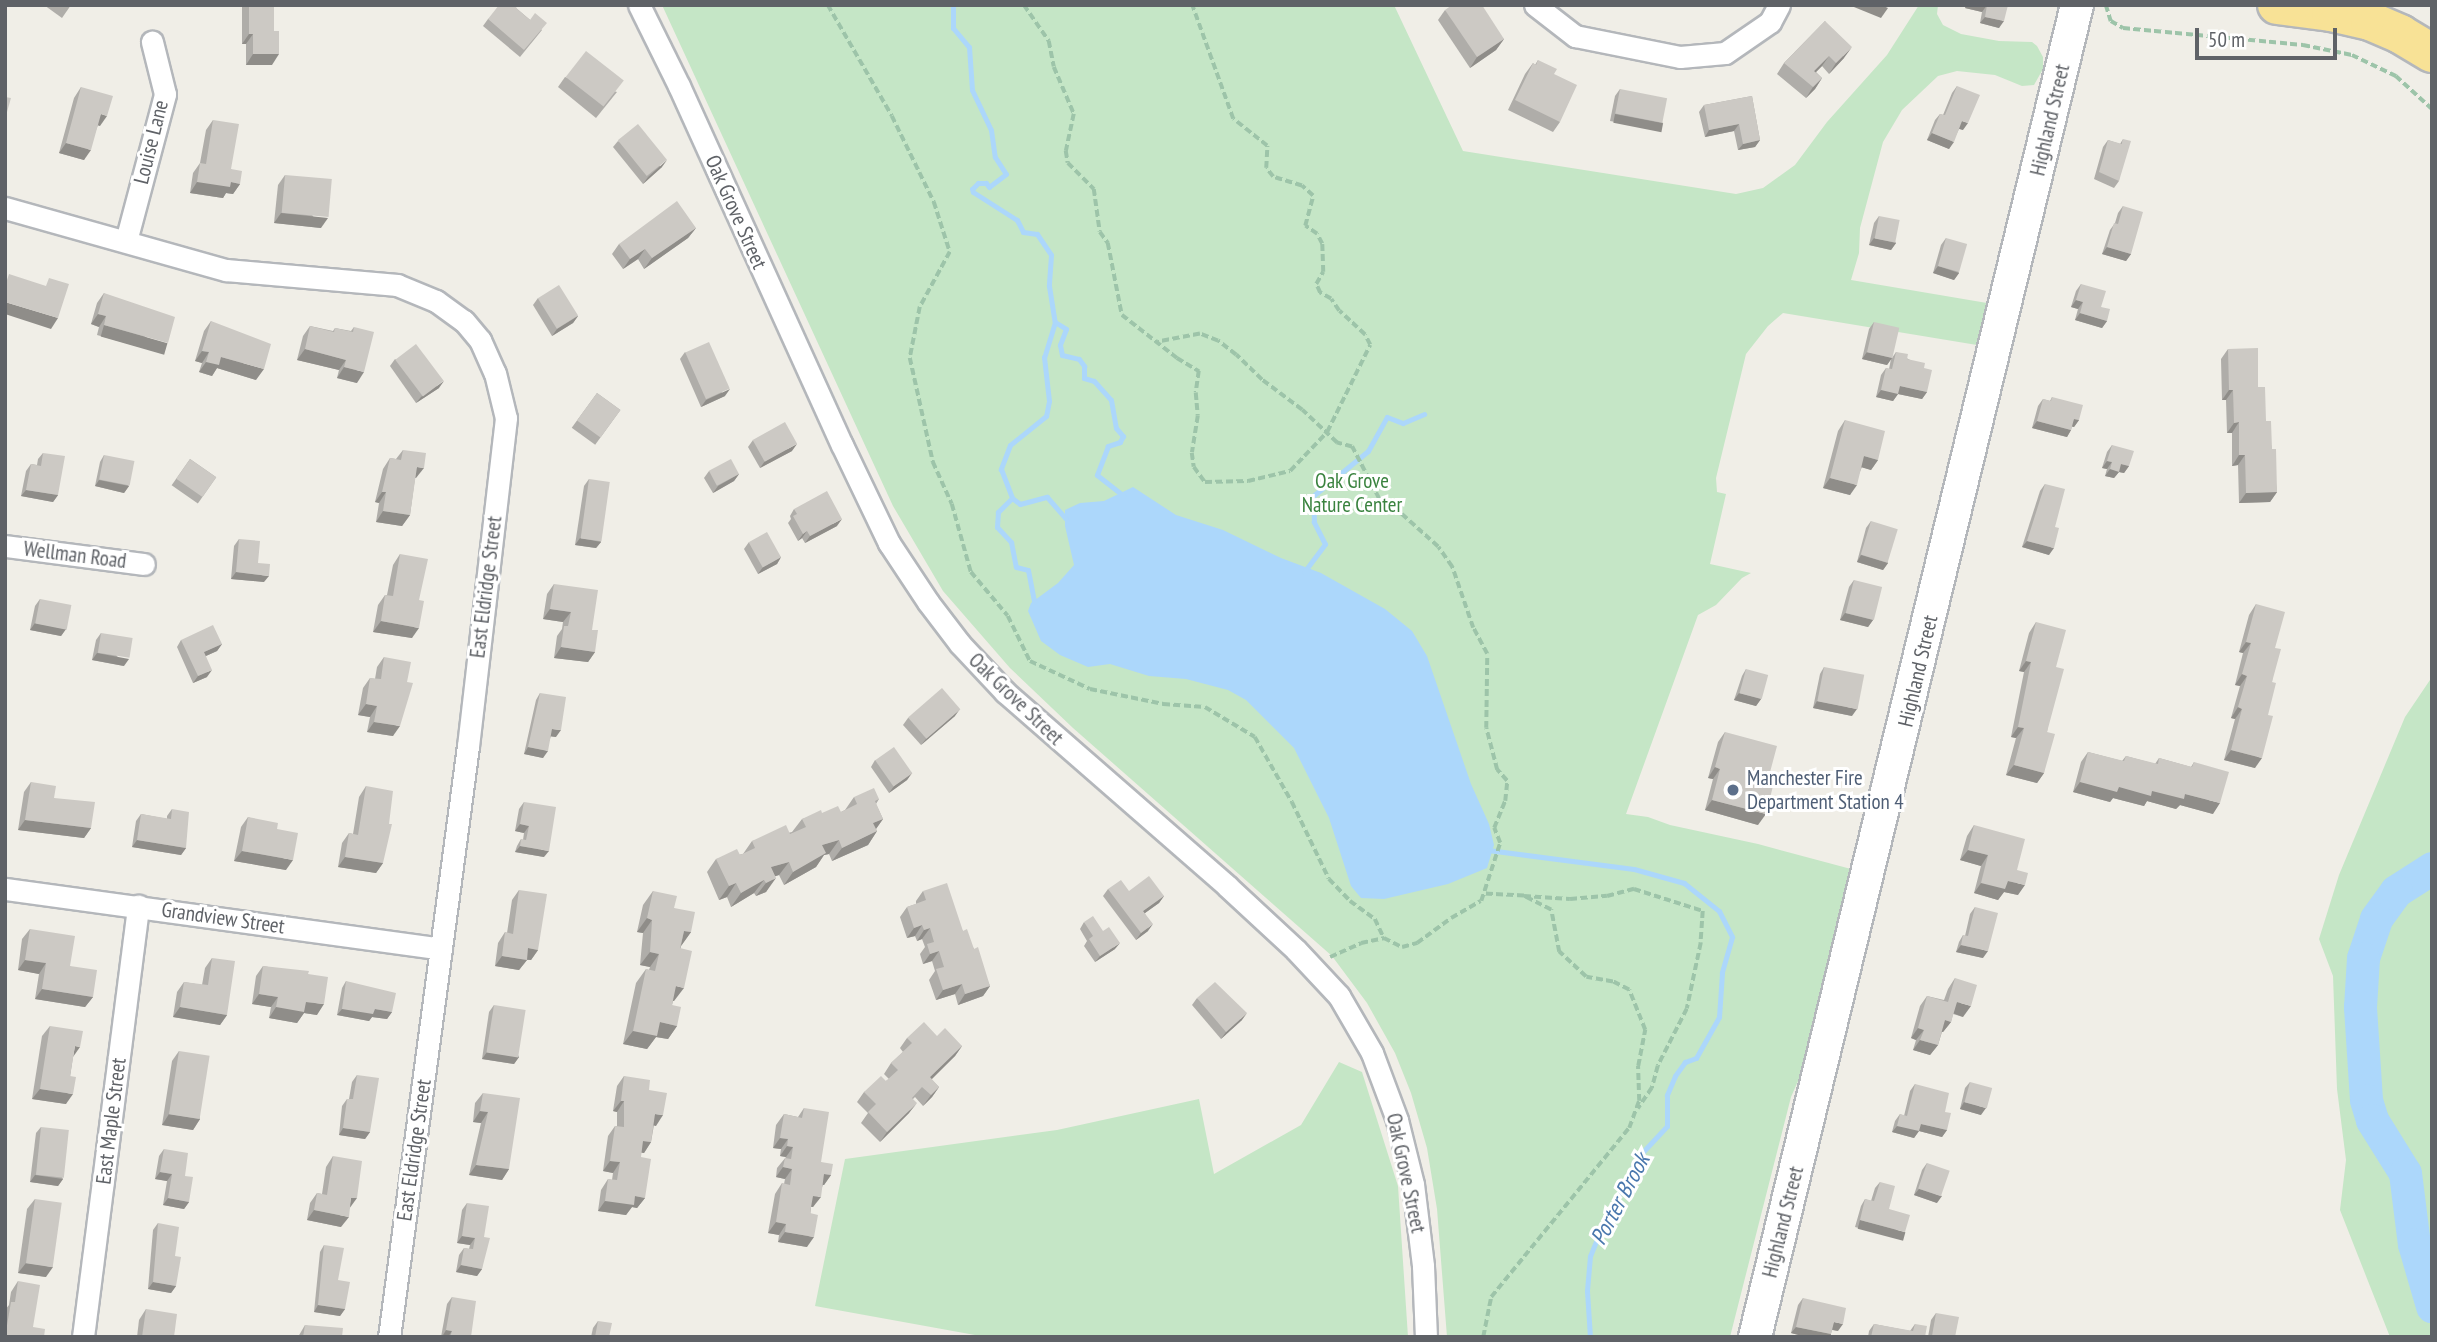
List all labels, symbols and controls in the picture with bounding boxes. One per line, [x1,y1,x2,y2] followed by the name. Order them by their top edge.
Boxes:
[2199,14,2341,58] scale bar
[2208,26,2245,53] text: 50 m
[2025,62,2075,178] street label: Highland Street
[128,97,174,187] street label: Louise Lane
[700,151,772,273] street label: Oak Grove Street
[1302,468,1402,518] park label: Oak Grove Nature Center
[465,515,507,659] street label: East Eldridge Street
[22,536,128,574] street label: Wellman Road
[1893,613,1943,729] street label: Highland Street
[963,647,1069,751] street label: Oak Grove Street
[1747,765,1904,815] place label: Manchester Fire Department Station 4
[1725,782,1741,798] marker: Manchester Fire Department Station 4
[160,897,286,939] street label: Grandview Street
[91,1056,131,1186] street label: East Maple Street
[392,1078,436,1222] street label: East Eldridge Street
[1381,1111,1431,1235] street label: Oak Grove Street
[1585,1149,1655,1249] water label: Porter Brook
[1757,1164,1809,1280] street label: Highland Street

